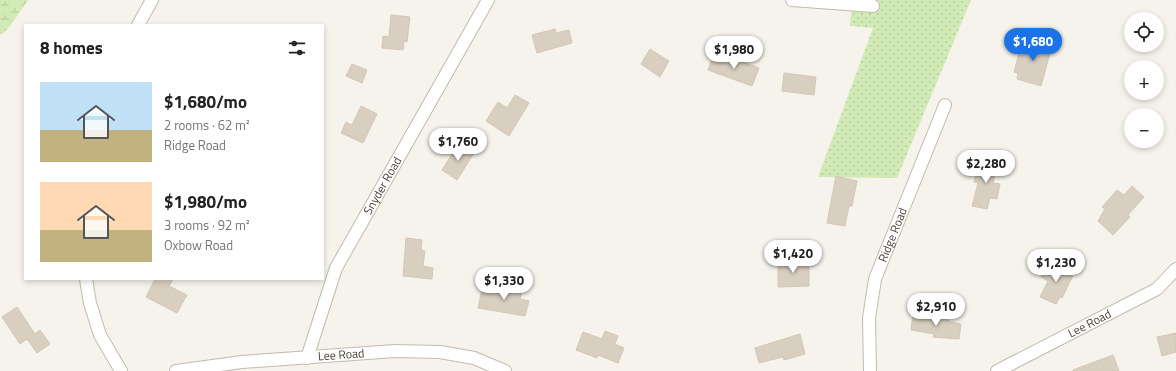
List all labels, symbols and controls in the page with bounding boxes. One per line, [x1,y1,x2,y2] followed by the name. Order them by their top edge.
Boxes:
[1124,12,1164,148] map controls
[1124,12,1164,52] button: locate
[1000,28,1066,62] pin: $1,680
[1013,31,1053,51] text: $1,680
[40,35,103,61] text: 8 homes
[701,36,767,70] pin: $1,980
[286,37,308,59] icon: filters
[714,39,754,59] text: $1,980
[1124,60,1164,100] button: +
[164,89,247,115] text: $1,680/mo
[72,98,120,146] icon: home
[1124,108,1164,148] button: −
[164,115,250,135] text: 2 rooms · 62 m²
[425,128,491,162] pin: $1,760
[438,131,478,151] text: $1,760
[164,135,226,155] text: Ridge Road
[953,150,1019,184] pin: $2,280
[358,153,406,218] street label: Snyder Road
[966,153,1006,173] text: $2,280
[164,189,247,215] text: $1,980/mo
[72,198,120,246] icon: home
[873,205,912,265] street label: Ridge Road
[164,215,250,235] text: 3 rooms · 92 m²
[164,235,233,255] text: Oxbow Road
[760,240,826,274] pin: $1,420
[773,243,813,263] text: $1,420
[1023,249,1089,283] pin: $1,230
[1036,252,1076,272] text: $1,230
[471,267,537,301] pin: $1,330
[484,270,524,290] text: $1,330
[903,293,969,327] pin: $2,910
[916,296,956,316] text: $2,910
[1064,304,1114,342] street label: Lee Road
[317,343,365,366] street label: Lee Road

